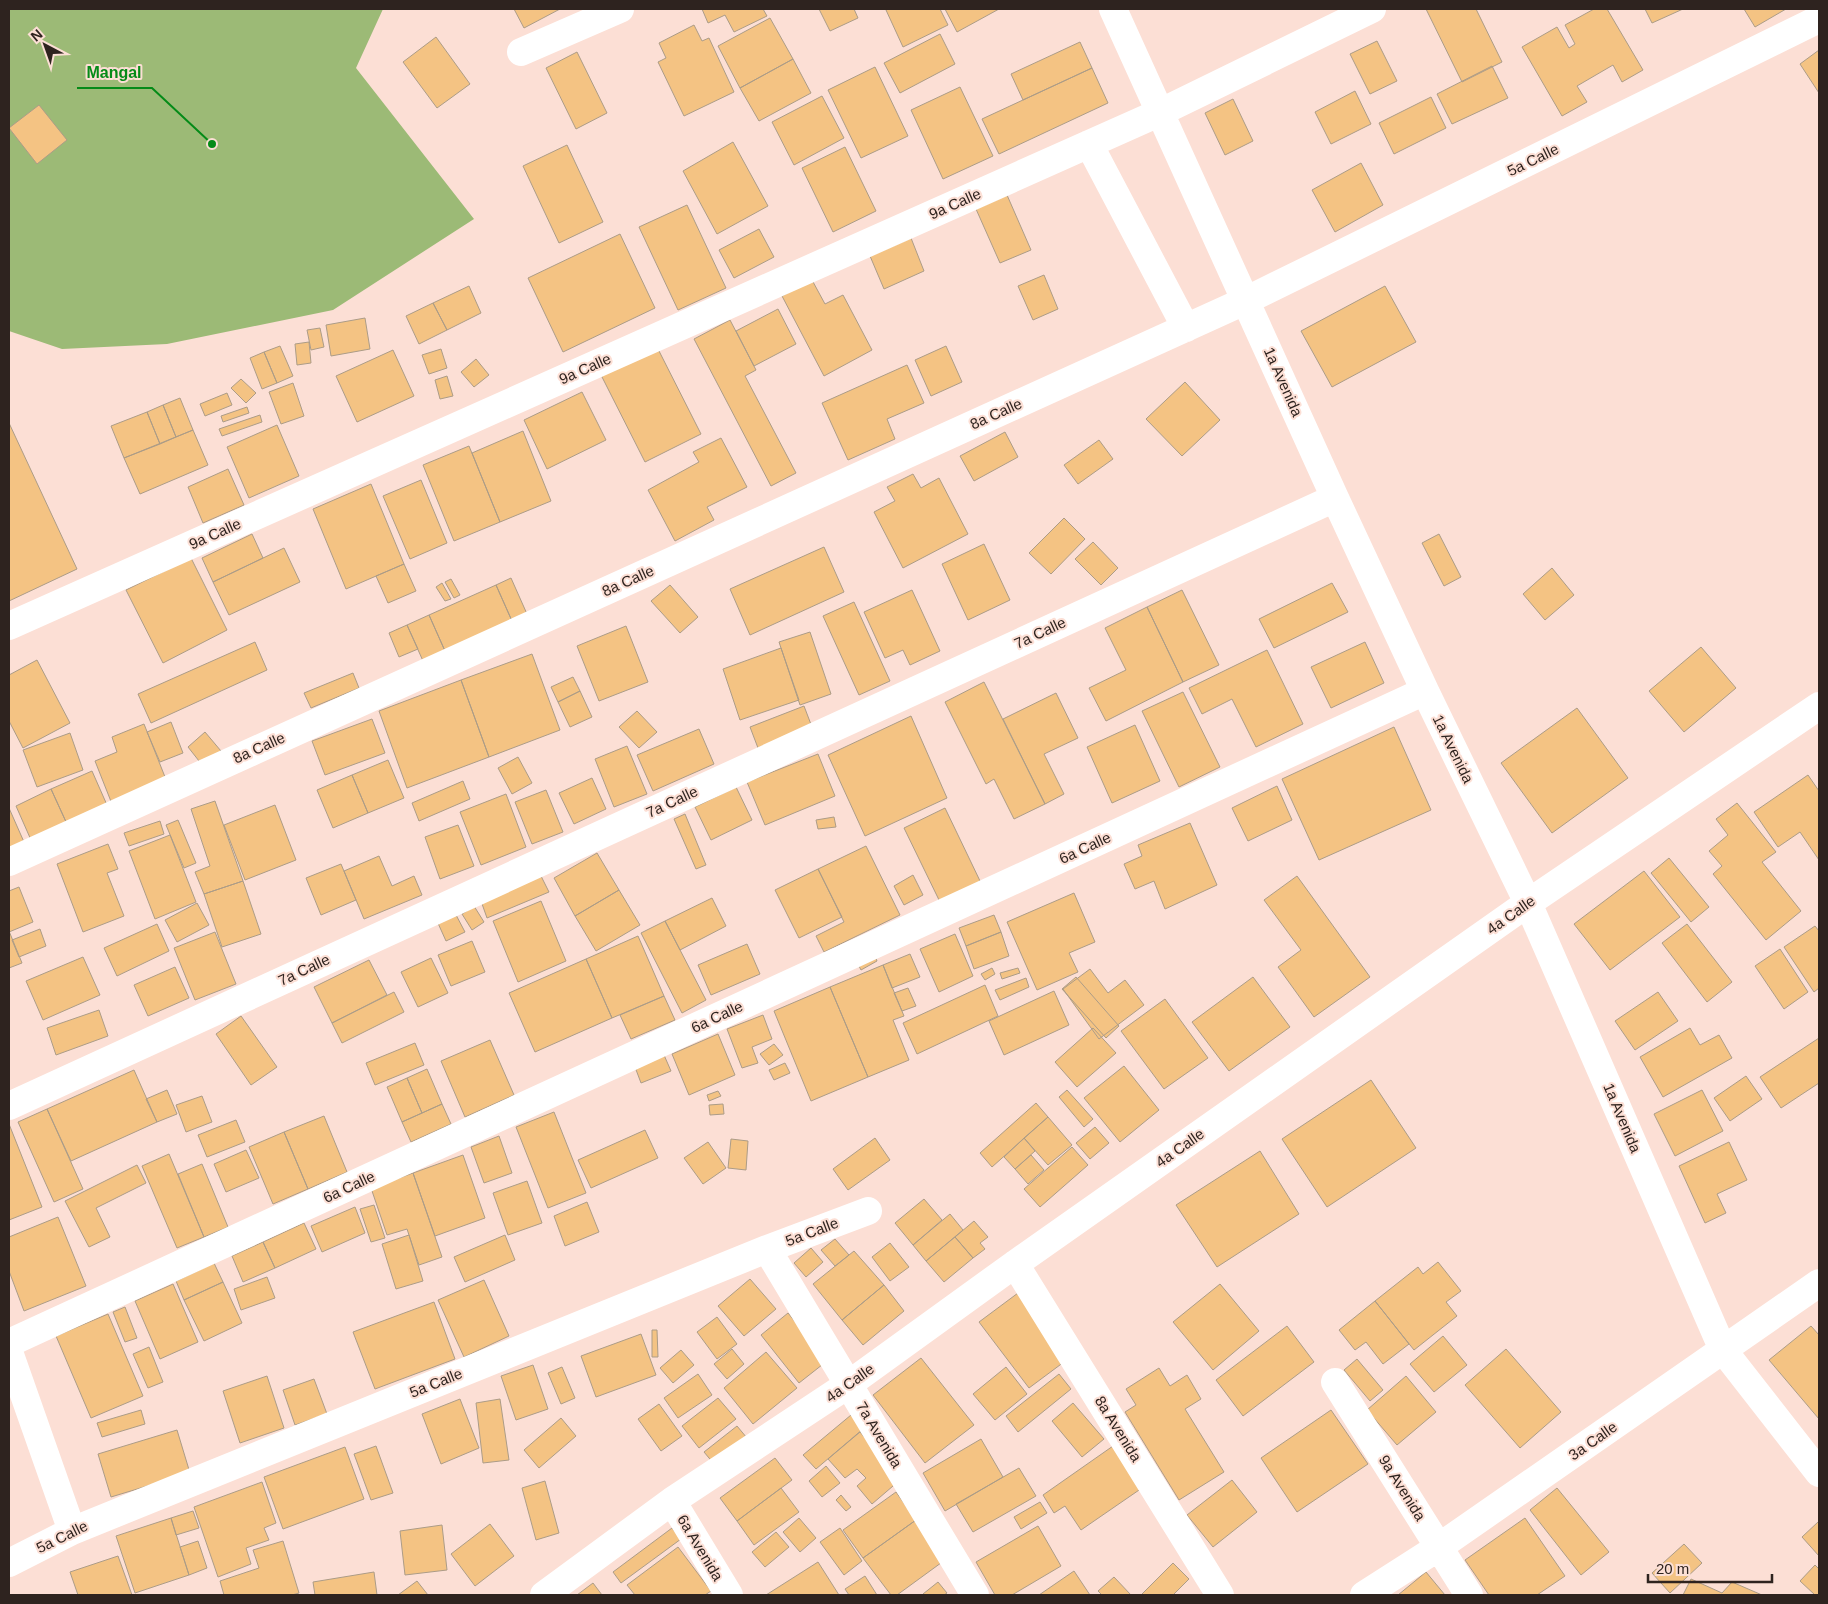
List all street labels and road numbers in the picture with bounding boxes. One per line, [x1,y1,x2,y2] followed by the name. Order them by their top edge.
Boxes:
[1504,140,1561,179] street label: 5a Calle
[926,185,983,223] street label: 9a Calle
[1261,345,1307,420] street label: 1a Avenida
[556,350,613,388] street label: 9a Calle
[967,395,1024,433] street label: 8a Calle
[186,515,243,553] street label: 9a Calle
[599,562,656,600] street label: 8a Calle
[1011,613,1068,652] street label: 7a Calle
[1430,712,1478,786] street label: 1a Avenida
[230,729,287,767] street label: 8a Calle
[643,782,700,821] street label: 7a Calle
[1056,828,1113,867] street label: 6a Calle
[1483,892,1538,937] street label: 4a Calle
[275,950,332,989] street label: 7a Calle
[688,997,745,1036] street label: 6a Calle
[1600,1080,1645,1156] street label: 1a Avenida
[1152,1125,1207,1170] street label: 4a Calle
[320,1167,377,1206] street label: 6a Calle
[783,1214,841,1249] street label: 5a Calle
[822,1360,877,1405] street label: 4a Calle
[407,1364,465,1401] street label: 5a Calle
[1092,1393,1146,1465] street label: 8a Avenida
[853,1399,906,1471] street label: 7a Avenida
[1565,1418,1620,1463] street label: 3a Calle
[1376,1452,1430,1524] street label: 9a Avenida
[674,1512,727,1584] street label: 6a Avenida
[33,1517,90,1556] street label: 5a Calle

